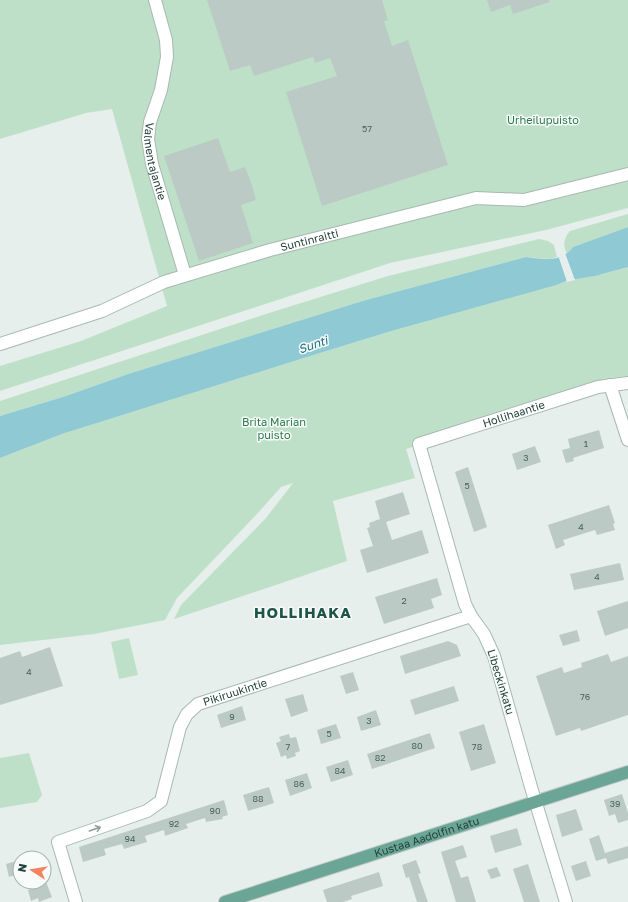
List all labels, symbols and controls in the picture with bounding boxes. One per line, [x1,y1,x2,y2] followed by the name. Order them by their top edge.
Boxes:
[507,113,579,126] park label: Urheilupuisto
[142,122,169,202] street label: Valmentajantie
[362,123,372,134] house number: 57
[279,226,340,253] street label: Suntinraitti
[296,332,331,357] water label: Sunti
[481,397,546,429] street label: Hollihaantie
[242,415,306,441] park label: Brita Marian puisto
[584,438,589,449] house number: 1
[523,452,529,463] house number: 3
[464,480,470,491] house number: 5
[578,521,584,532] house number: 4
[594,571,600,582] house number: 4
[401,595,407,606] house number: 2
[254,603,352,621] district label: HOLLIHAKA
[485,648,518,716] street label: Libeckinkatu
[26,666,32,677] house number: 4
[201,675,269,708] street label: Pikiruukintie
[580,691,590,702] house number: 76
[229,711,235,722] house number: 9
[366,715,372,726] house number: 3
[326,728,332,739] house number: 5
[411,740,423,751] house number: 80
[286,741,291,752] house number: 7
[472,741,482,752] house number: 78
[375,752,385,763] house number: 82
[335,765,346,776] house number: 84
[294,778,304,789] house number: 86
[253,793,263,804] house number: 88
[610,798,620,809] house number: 39
[209,805,221,816] house number: 90
[372,813,481,859] street label: Kustaa Aadolfin katu
[169,818,179,829] house number: 92
[88,825,101,832] one-way arrow
[125,833,136,844] house number: 94
[12,850,52,890] north arrow
[15,862,29,873] text: N

